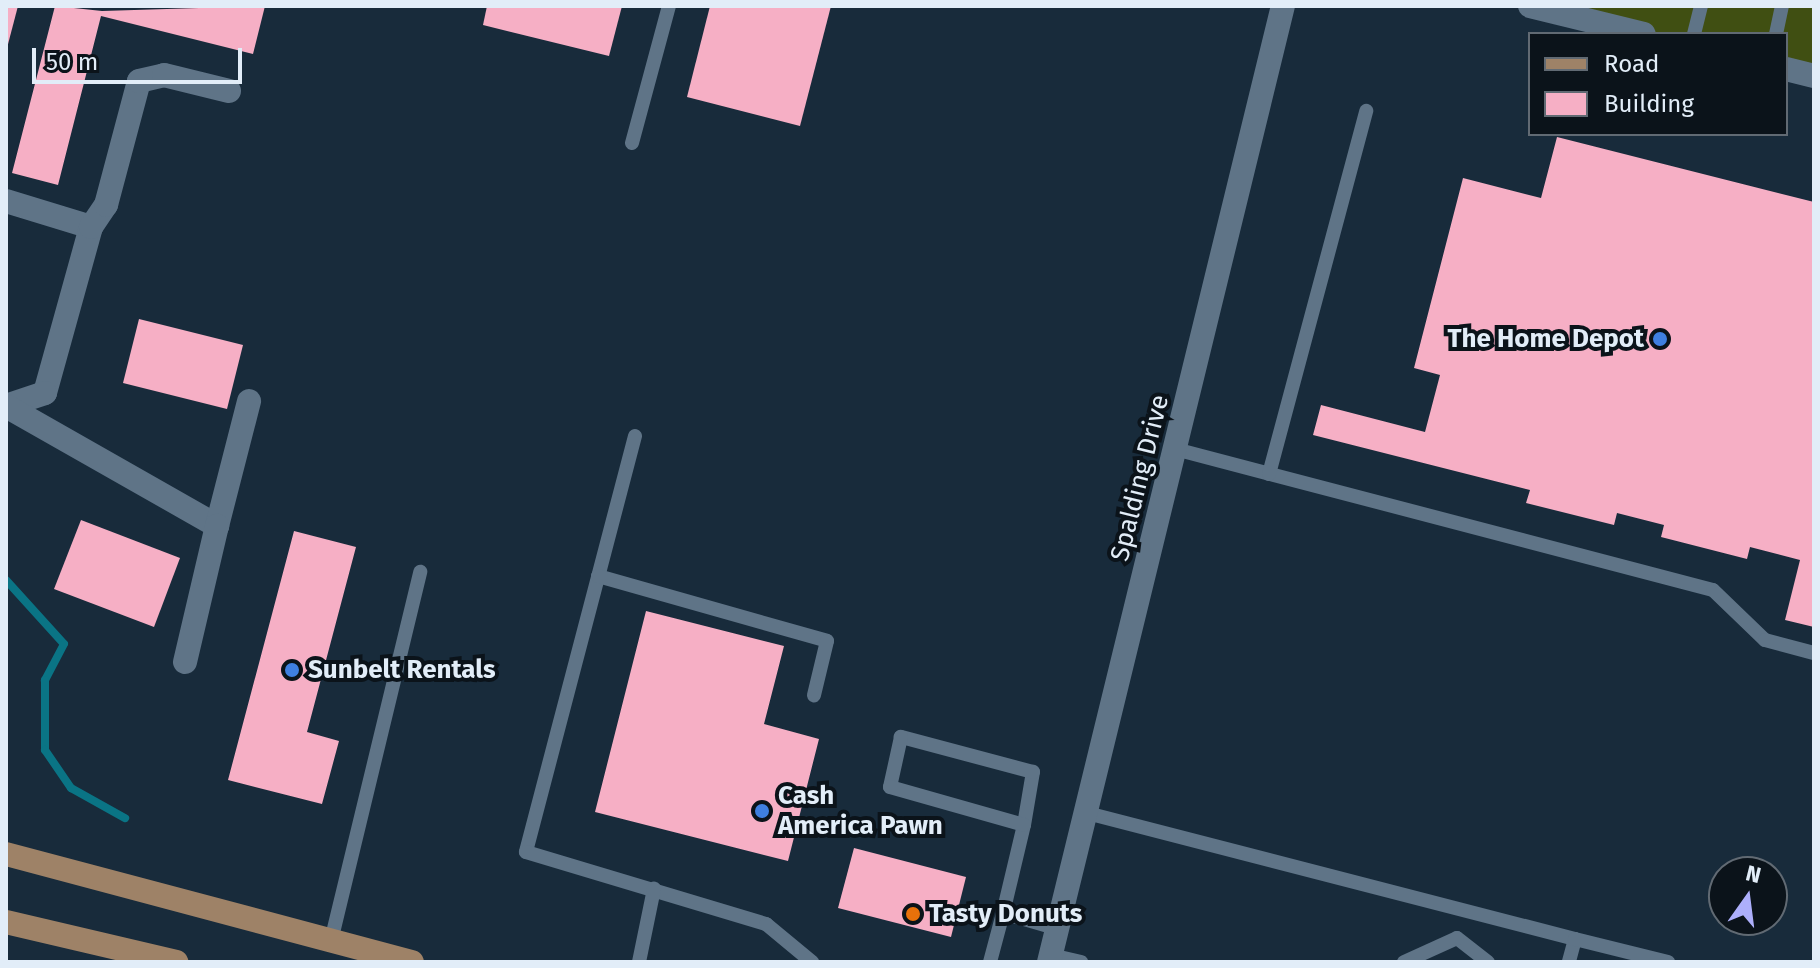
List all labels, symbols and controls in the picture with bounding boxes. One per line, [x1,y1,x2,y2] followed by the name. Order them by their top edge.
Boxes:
[36,32,246,82] scale bar
[1528,32,1788,136] legend
[46,48,98,76] text: 50 m
[1604,50,1659,78] text: Road
[1604,90,1694,118] text: Building
[1447,323,1644,355] place label: The Home Depot
[1651,330,1669,348] marker: The Home Depot
[1104,392,1176,564] street label: Spalding Drive
[308,654,496,686] place label: Sunbelt Rentals
[283,661,301,679] marker: Sunbelt Rentals
[778,780,943,842] place label: Cash America Pawn
[753,802,771,820] marker: Cash America Pawn
[1708,856,1788,936] north arrow
[1743,859,1764,889] text: N
[929,898,1082,930] place label: Tasty Donuts
[904,905,922,923] marker: Tasty Donuts

